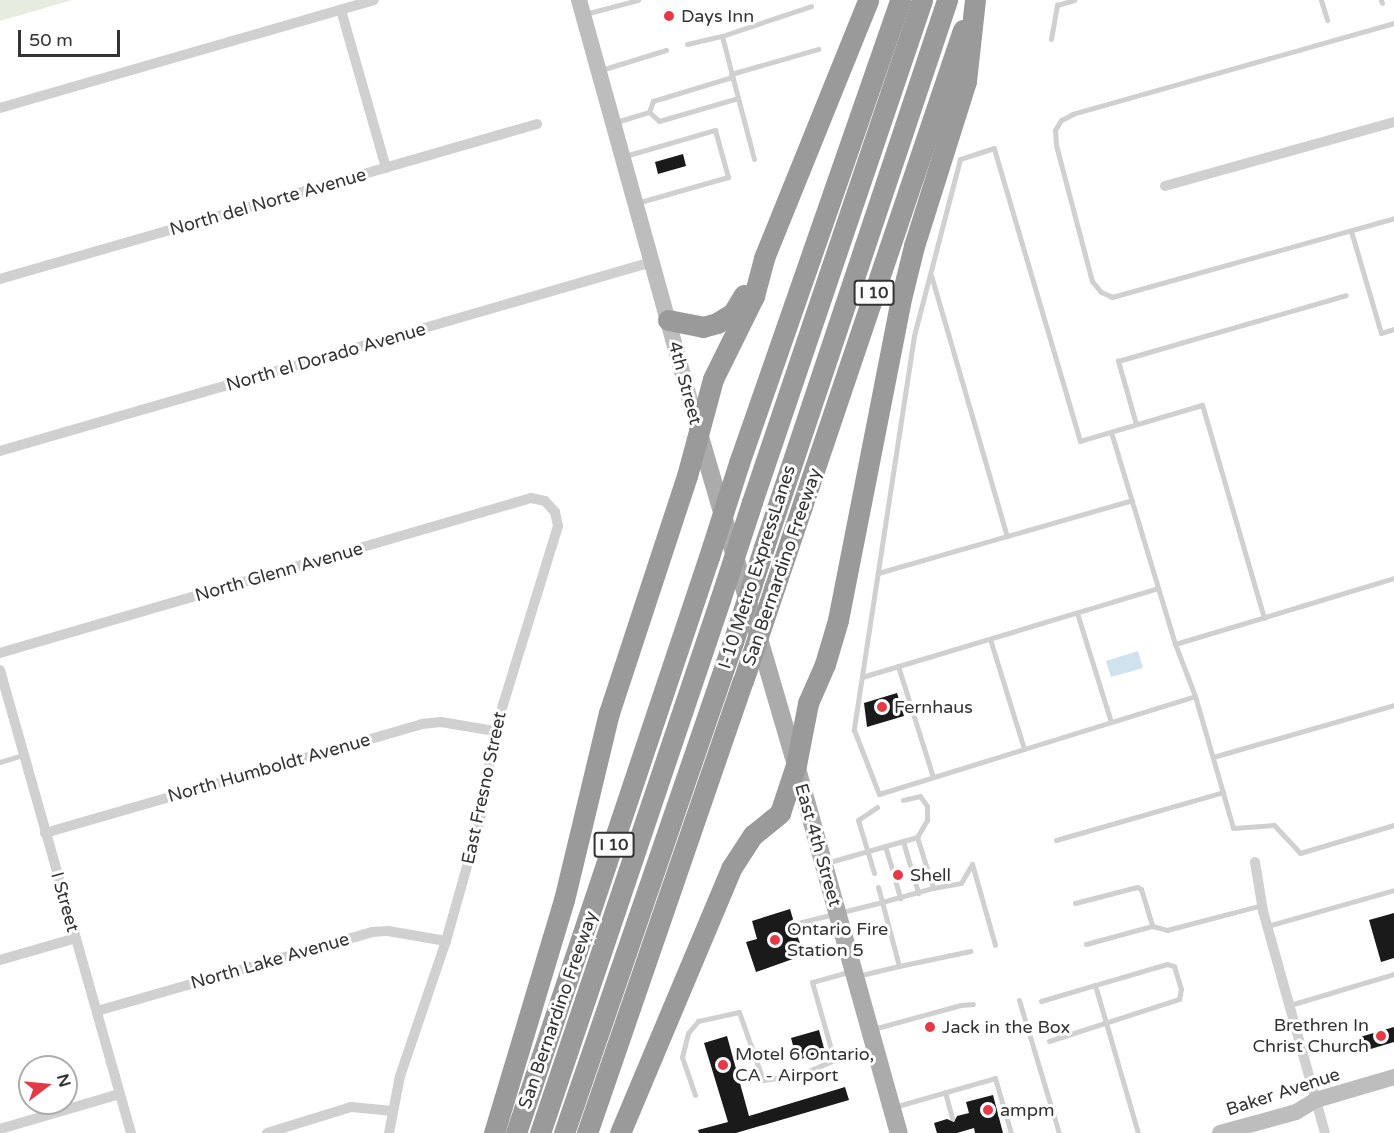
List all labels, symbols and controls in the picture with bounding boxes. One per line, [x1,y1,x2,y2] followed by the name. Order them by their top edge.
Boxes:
[681,5,754,27] place label: Days Inn
[662,9,676,23] marker: Days Inn
[21,18,123,56] scale bar
[29,29,73,51] text: 50 m
[167,164,369,240] street label: North del Norte Avenue
[853,280,895,306] road number: I 10
[224,318,428,396] street label: North el Dorado Avenue
[664,339,706,427] street label: 4th Street
[714,462,800,672] street label: I-10 Metro ExpressLanes
[738,465,826,669] street label: San Bernardino Freeway
[192,538,366,606] street label: North Glenn Avenue
[894,696,973,718] place label: Fernhaus
[875,700,889,714] marker: Fernhaus
[457,710,511,866] street label: East Fresno Street
[165,729,373,807] street label: North Humboldt Avenue
[790,781,846,909] street label: East 4th Street
[593,832,635,858] road number: I 10
[910,864,951,886] place label: Shell
[891,868,905,882] marker: Shell
[46,870,84,934] street label: I Street
[514,908,602,1112] street label: San Bernardino Freeway
[787,919,888,962] place label: Ontario Fire Station 5
[188,928,352,994] street label: North Lake Avenue
[768,933,782,947] marker: Ontario Fire Station 5
[1252,1015,1369,1058] place label: Brethren In Christ Church
[942,1016,1070,1038] place label: Jack in the Box
[923,1020,937,1034] marker: Jack in the Box
[1374,1029,1388,1043] marker: Brethren In Christ Church
[735,1044,874,1086] place label: Motel 6 Ontario, CA - Airport
[18,1055,78,1115] north arrow
[716,1058,730,1072] marker: Motel 6 Ontario, CA - Airport
[1223,1063,1343,1121] street label: Baker Avenue
[52,1072,75,1090] text: N
[1000,1099,1055,1121] place label: ampm
[981,1103,995,1117] marker: ampm

